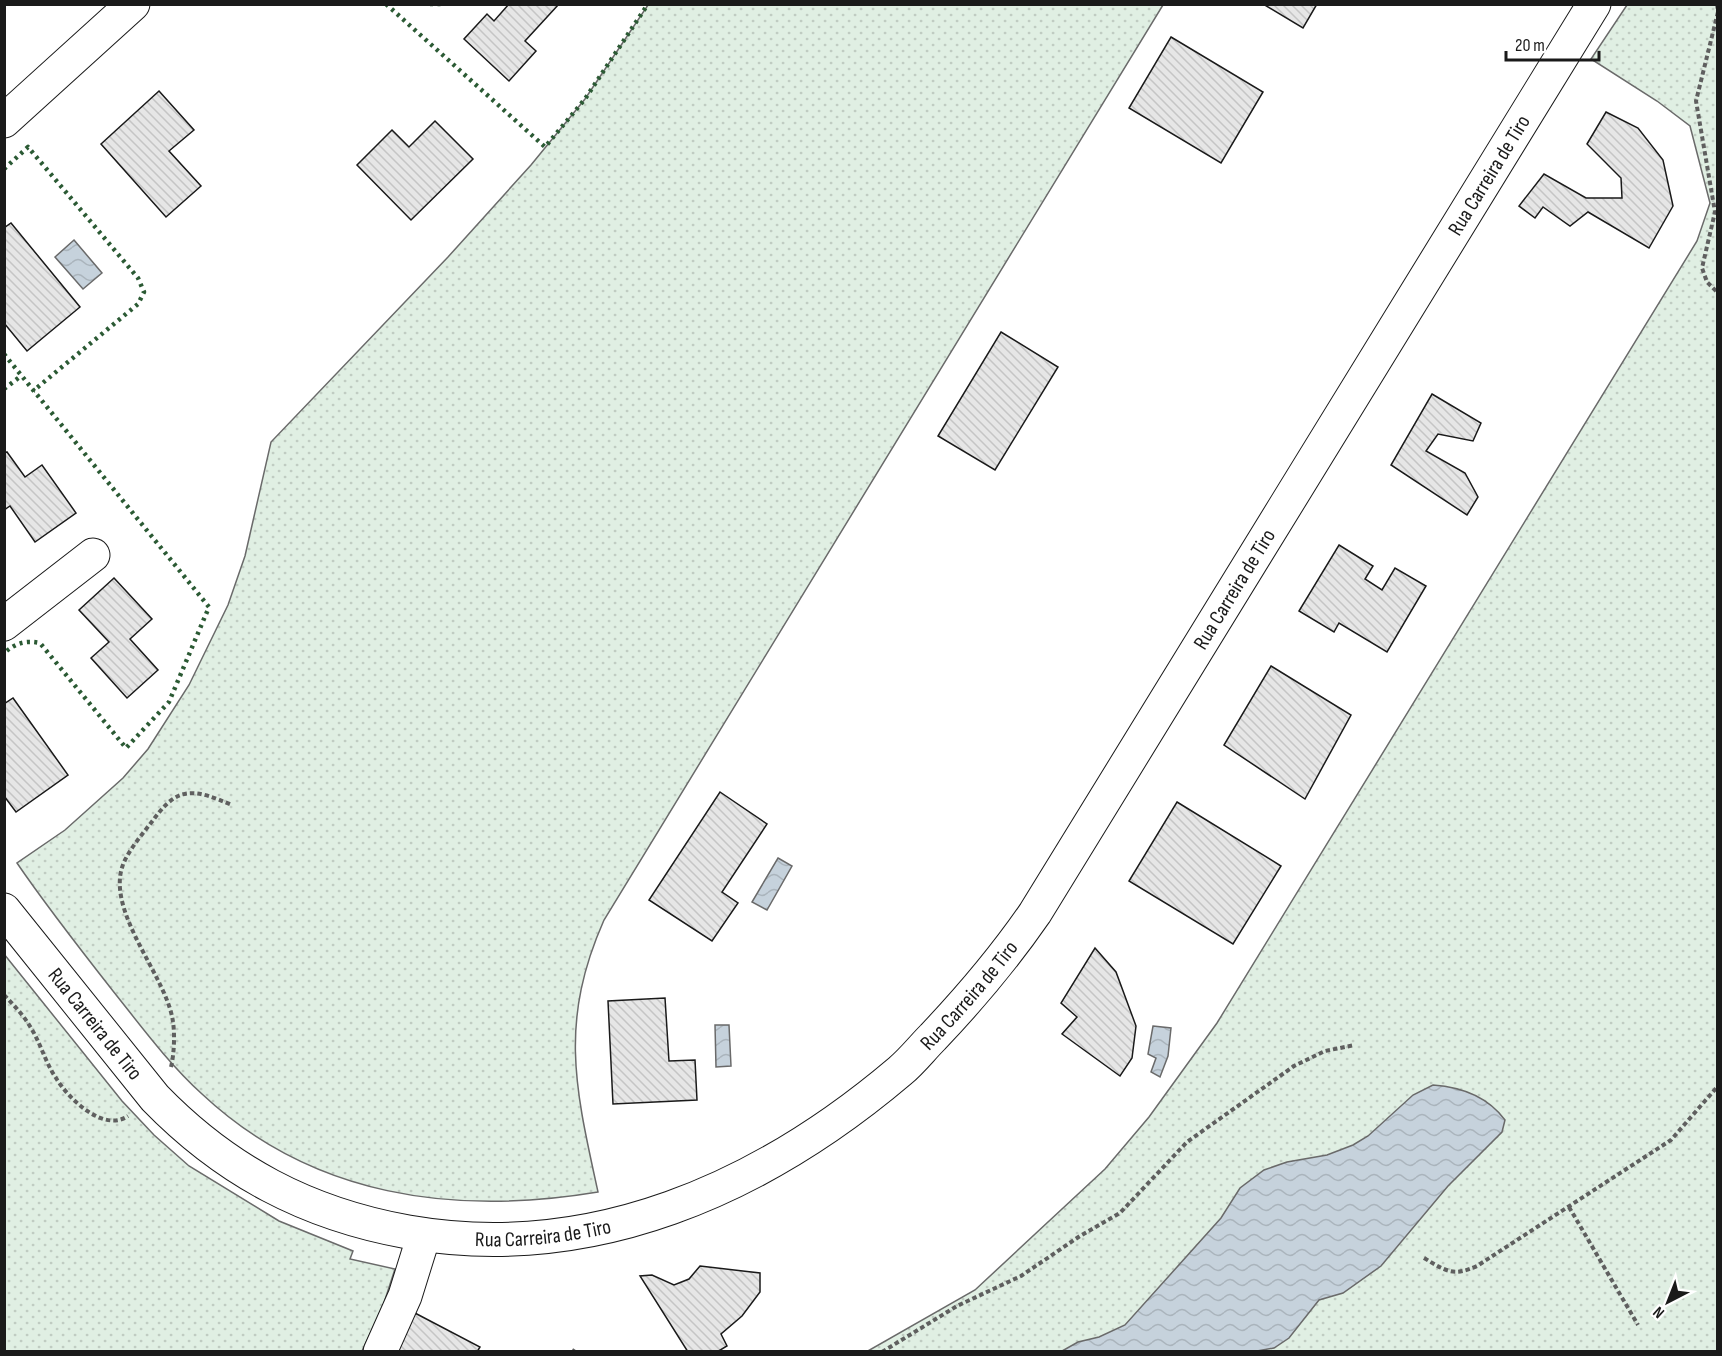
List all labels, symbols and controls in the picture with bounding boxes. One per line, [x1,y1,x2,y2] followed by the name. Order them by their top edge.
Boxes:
[1506,24,1599,62] scale bar
[1515,35,1545,56] text: 20 m
[1442,110,1535,240] street label: Rua Carreira de Tiro
[1188,524,1281,654] street label: Rua Carreira de Tiro
[915,936,1023,1055] street label: Rua Carreira de Tiro
[43,963,148,1085] street label: Rua Carreira de Tiro
[475,1213,613,1252] street label: Rua Carreira de Tiro
[1638,1272,1698,1332] north arrow
[1649,1302,1668,1322] text: N

